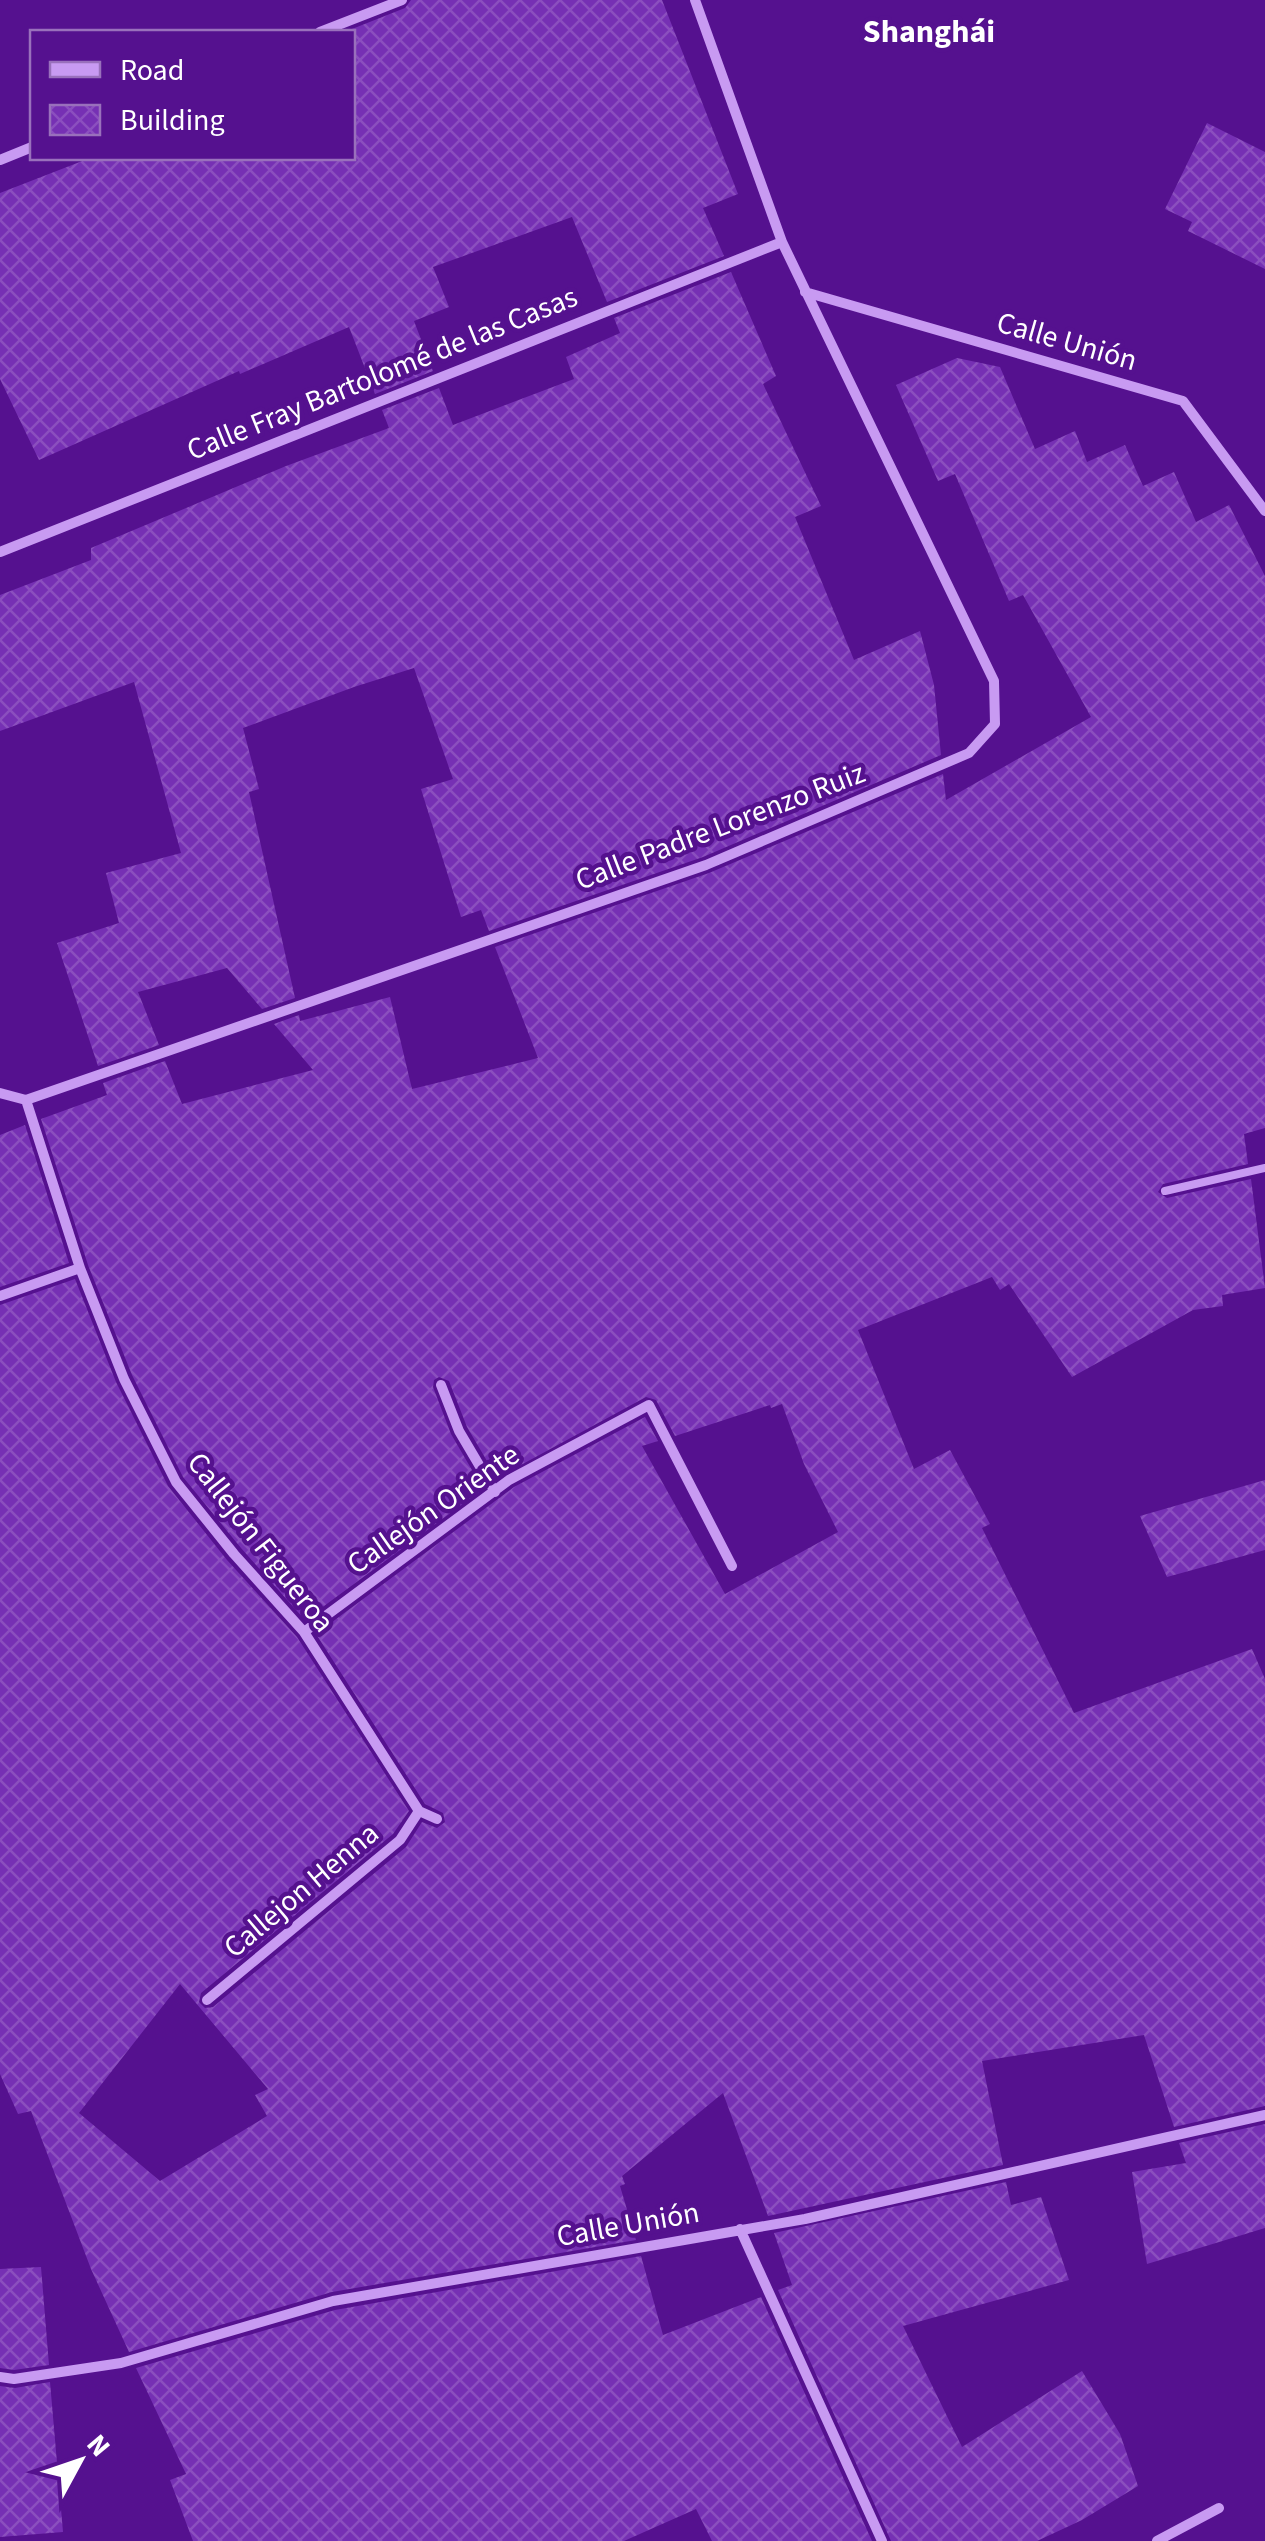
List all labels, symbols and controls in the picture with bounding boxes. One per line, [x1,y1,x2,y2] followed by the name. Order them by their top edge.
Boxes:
[863,9,995,55] district label: Shanghái
[30,30,355,160] legend
[120,49,184,92] text: Road
[120,99,225,142] text: Building
[180,275,584,472] street label: Calle Fray Bartolomé de las Casas
[992,301,1142,382] street label: Calle Unión
[569,751,871,902] street label: Calle Padre Lorenzo Ruiz
[338,1434,528,1585] street label: Callejón Oriente
[177,1443,345,1641] street label: Callejón Figueroa
[214,1813,388,1968] street label: Callejon Henna
[553,2191,703,2258] street label: Calle Unión
[30,2411,130,2511] north arrow
[77,2426,120,2466] text: N

